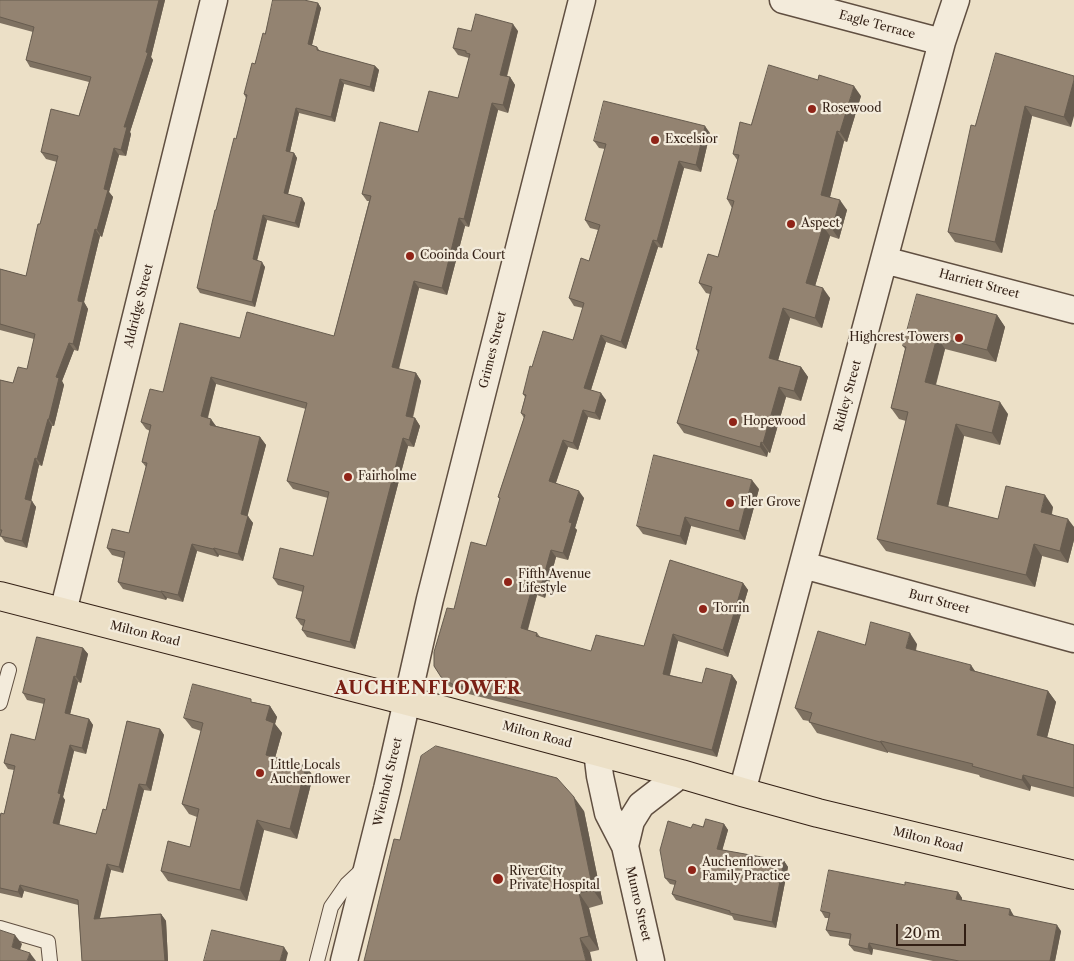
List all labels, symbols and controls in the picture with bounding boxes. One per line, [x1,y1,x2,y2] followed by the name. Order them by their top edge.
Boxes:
[837,8,917,42] street label: Eagle Terrace
[822,102,881,116] place label: Rosewood
[806,103,818,115] marker: Rosewood
[665,133,718,147] place label: Excelsior
[649,134,661,146] marker: Excelsior
[801,217,840,231] place label: Aspect
[785,218,797,230] marker: Aspect
[420,249,505,263] place label: Cooinda Court
[404,250,416,262] marker: Cooinda Court
[122,263,156,349] street label: Aldridge Street
[937,266,1021,302] street label: Harriett Street
[476,310,510,390] street label: Grimes Street
[849,331,949,345] place label: Highcrest Towers
[953,332,965,344] marker: Highcrest Towers
[832,359,864,433] street label: Ridley Street
[743,415,806,429] place label: Hopewood
[727,416,739,428] marker: Hopewood
[358,470,417,484] place label: Fairholme
[342,471,354,483] marker: Fairholme
[740,496,801,510] place label: Fler Grove
[724,497,736,509] marker: Fler Grove
[518,568,591,596] place label: Fifth Avenue Lifestyle
[502,576,514,588] marker: Fifth Avenue Lifestyle
[907,587,971,617] street label: Burt Street
[713,602,749,616] place label: Torrin
[697,603,709,615] marker: Torrin
[109,618,181,650] street label: Milton Road
[333,678,523,700] district label: AUCHENFLOWER
[501,719,573,751] street label: Milton Road
[371,736,405,828] street label: Wienholt Street
[270,759,350,787] place label: Little Locals Auchenflower
[254,767,266,779] marker: Little Locals Auchenflower
[892,824,964,856] street label: Milton Road
[702,856,790,884] place label: Auchenflower Family Practice
[686,864,698,876] marker: Auchenflower Family Practice
[509,865,600,893] place label: RiverCity Private Hospital
[622,865,654,943] street label: Munro Street
[491,872,505,886] marker: RiverCity Private Hospital
[899,914,969,946] scale bar
[904,923,940,942] text: 20 m

